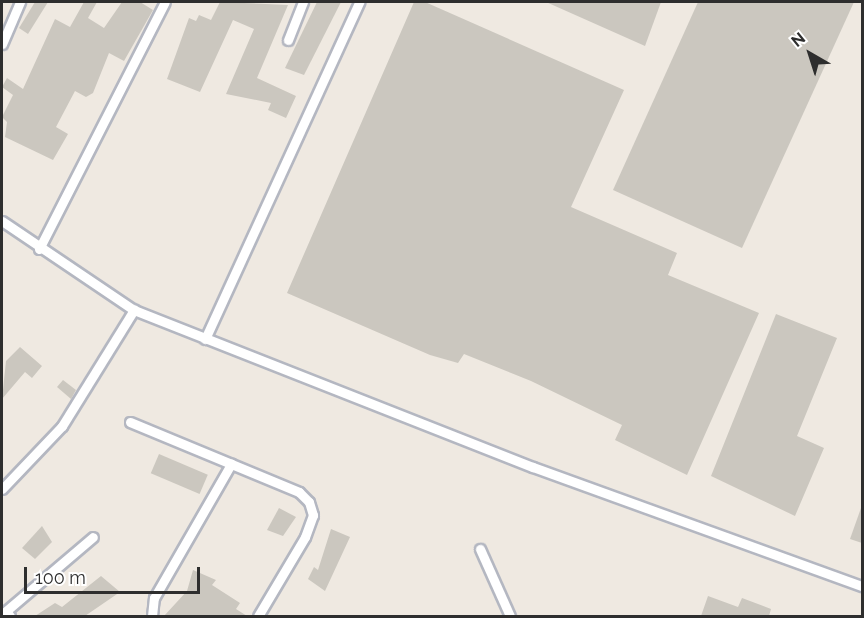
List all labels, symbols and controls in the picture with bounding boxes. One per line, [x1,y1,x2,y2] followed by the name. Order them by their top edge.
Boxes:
[780,24,840,84] north arrow
[788,28,809,51] text: N
[27,555,202,593] scale bar
[35,567,86,588] text: 100 m

